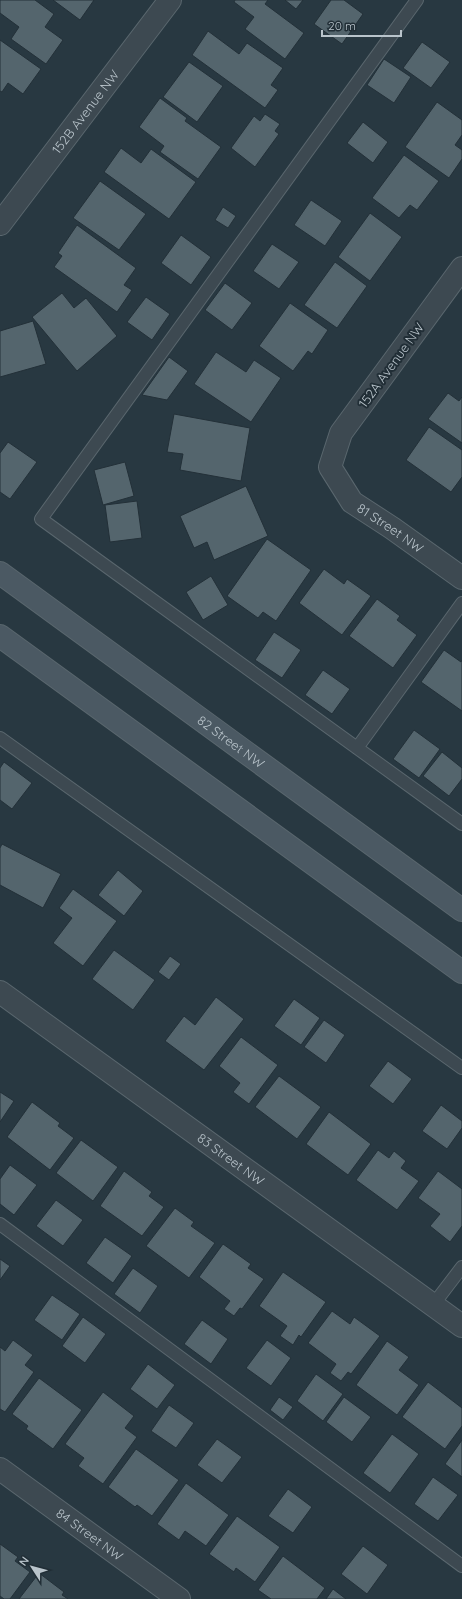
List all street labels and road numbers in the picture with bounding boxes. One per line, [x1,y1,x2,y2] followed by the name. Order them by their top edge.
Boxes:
[48,66,122,157] street label: 152B Avenue NW
[355,319,427,411] street label: 152A Avenue NW
[354,500,427,556] street label: 81 Street NW
[194,712,268,772] street label: 82 Street NW
[194,1129,268,1189] street label: 83 Street NW
[53,1505,127,1564] street label: 84 Street NW

